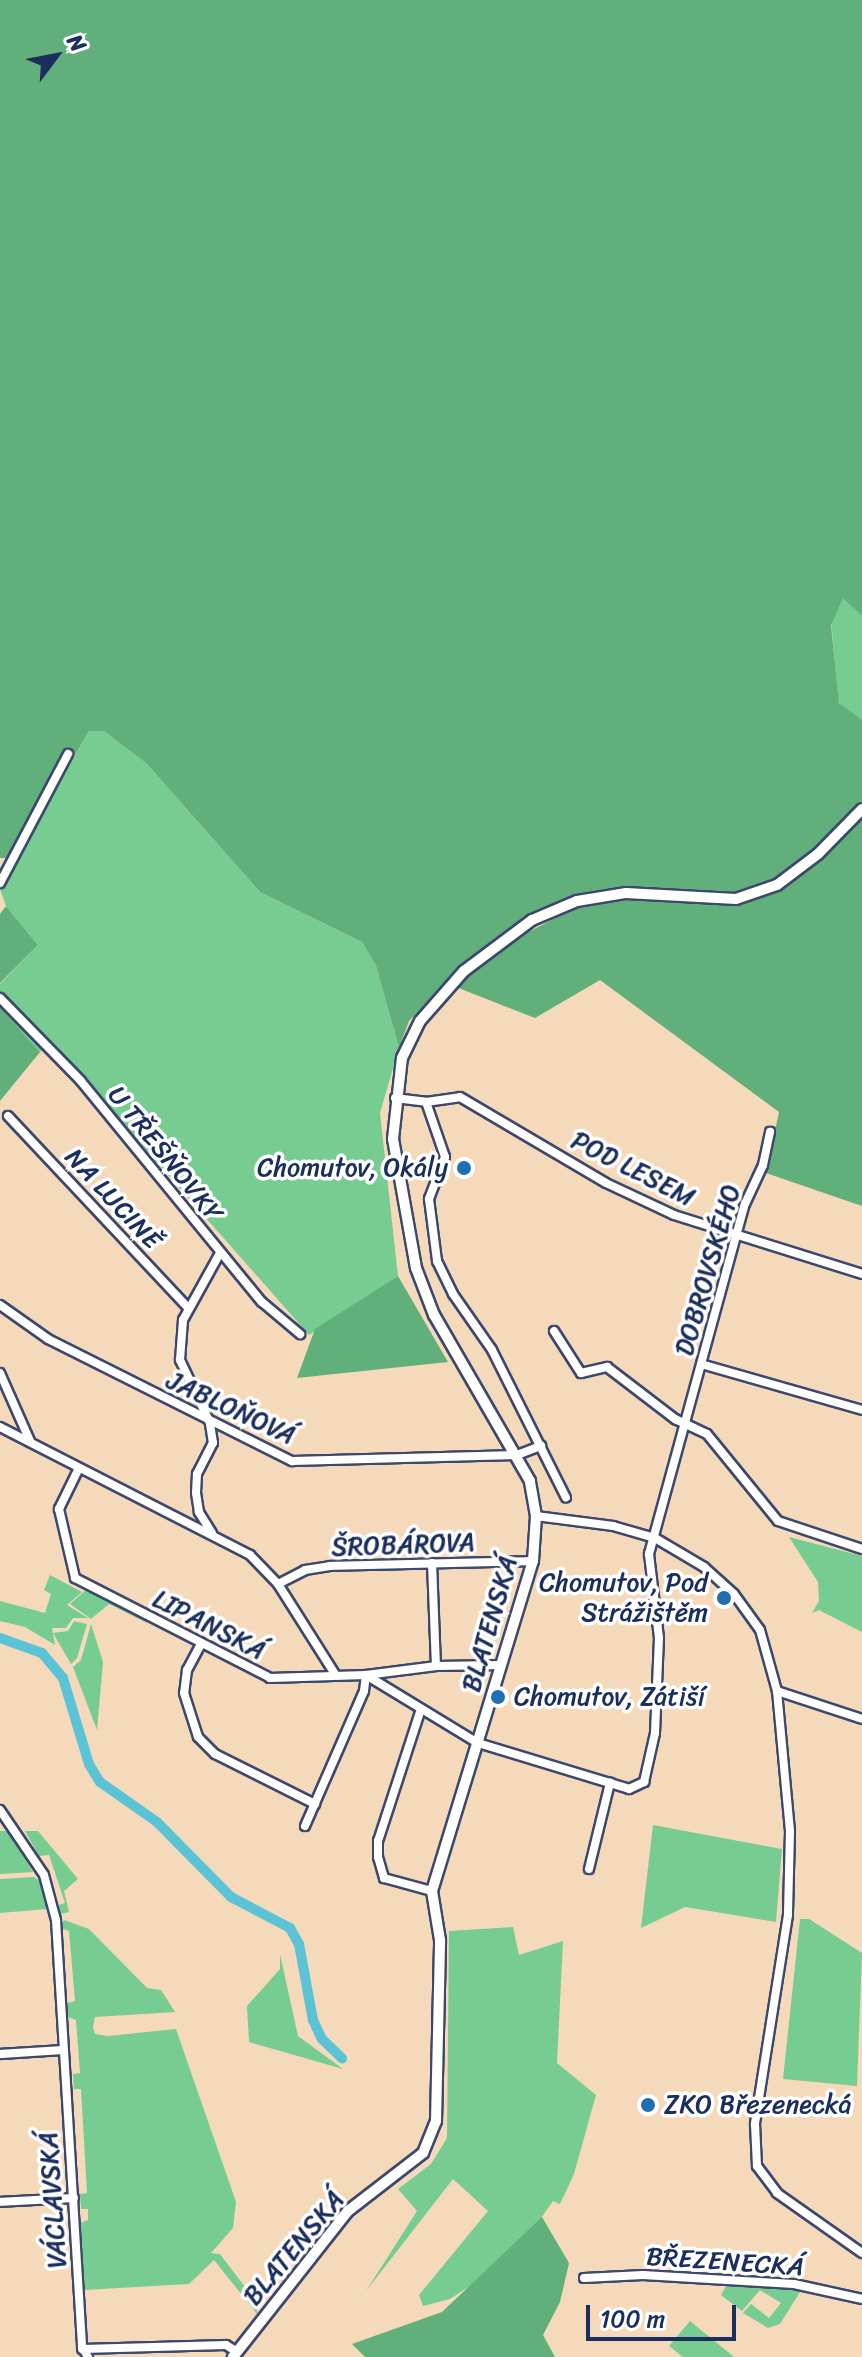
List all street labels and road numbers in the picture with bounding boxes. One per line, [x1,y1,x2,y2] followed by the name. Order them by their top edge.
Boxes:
[101,1080,229,1228] street label: U TŘEŠŇOVKY
[567,1125,699,1213] street label: POD LESEM
[58,1142,168,1256] street label: NA LUCINĚ
[669,1181,747,1359] street label: DOBROVSKÉHO
[162,1365,300,1451] street label: JABLOŇOVÁ
[331,1527,475,1563] street label: ŠROBÁROVA
[456,1552,524,1696] street label: BLATENSKÁ
[148,1583,270,1667] street label: LIPANSKÁ
[33,2131,73,2269] street label: VÁCLAVSKÁ
[237,2184,351,2312] street label: BLATENSKÁ
[645,2241,805,2283] street label: BŘEZENECKÁ

